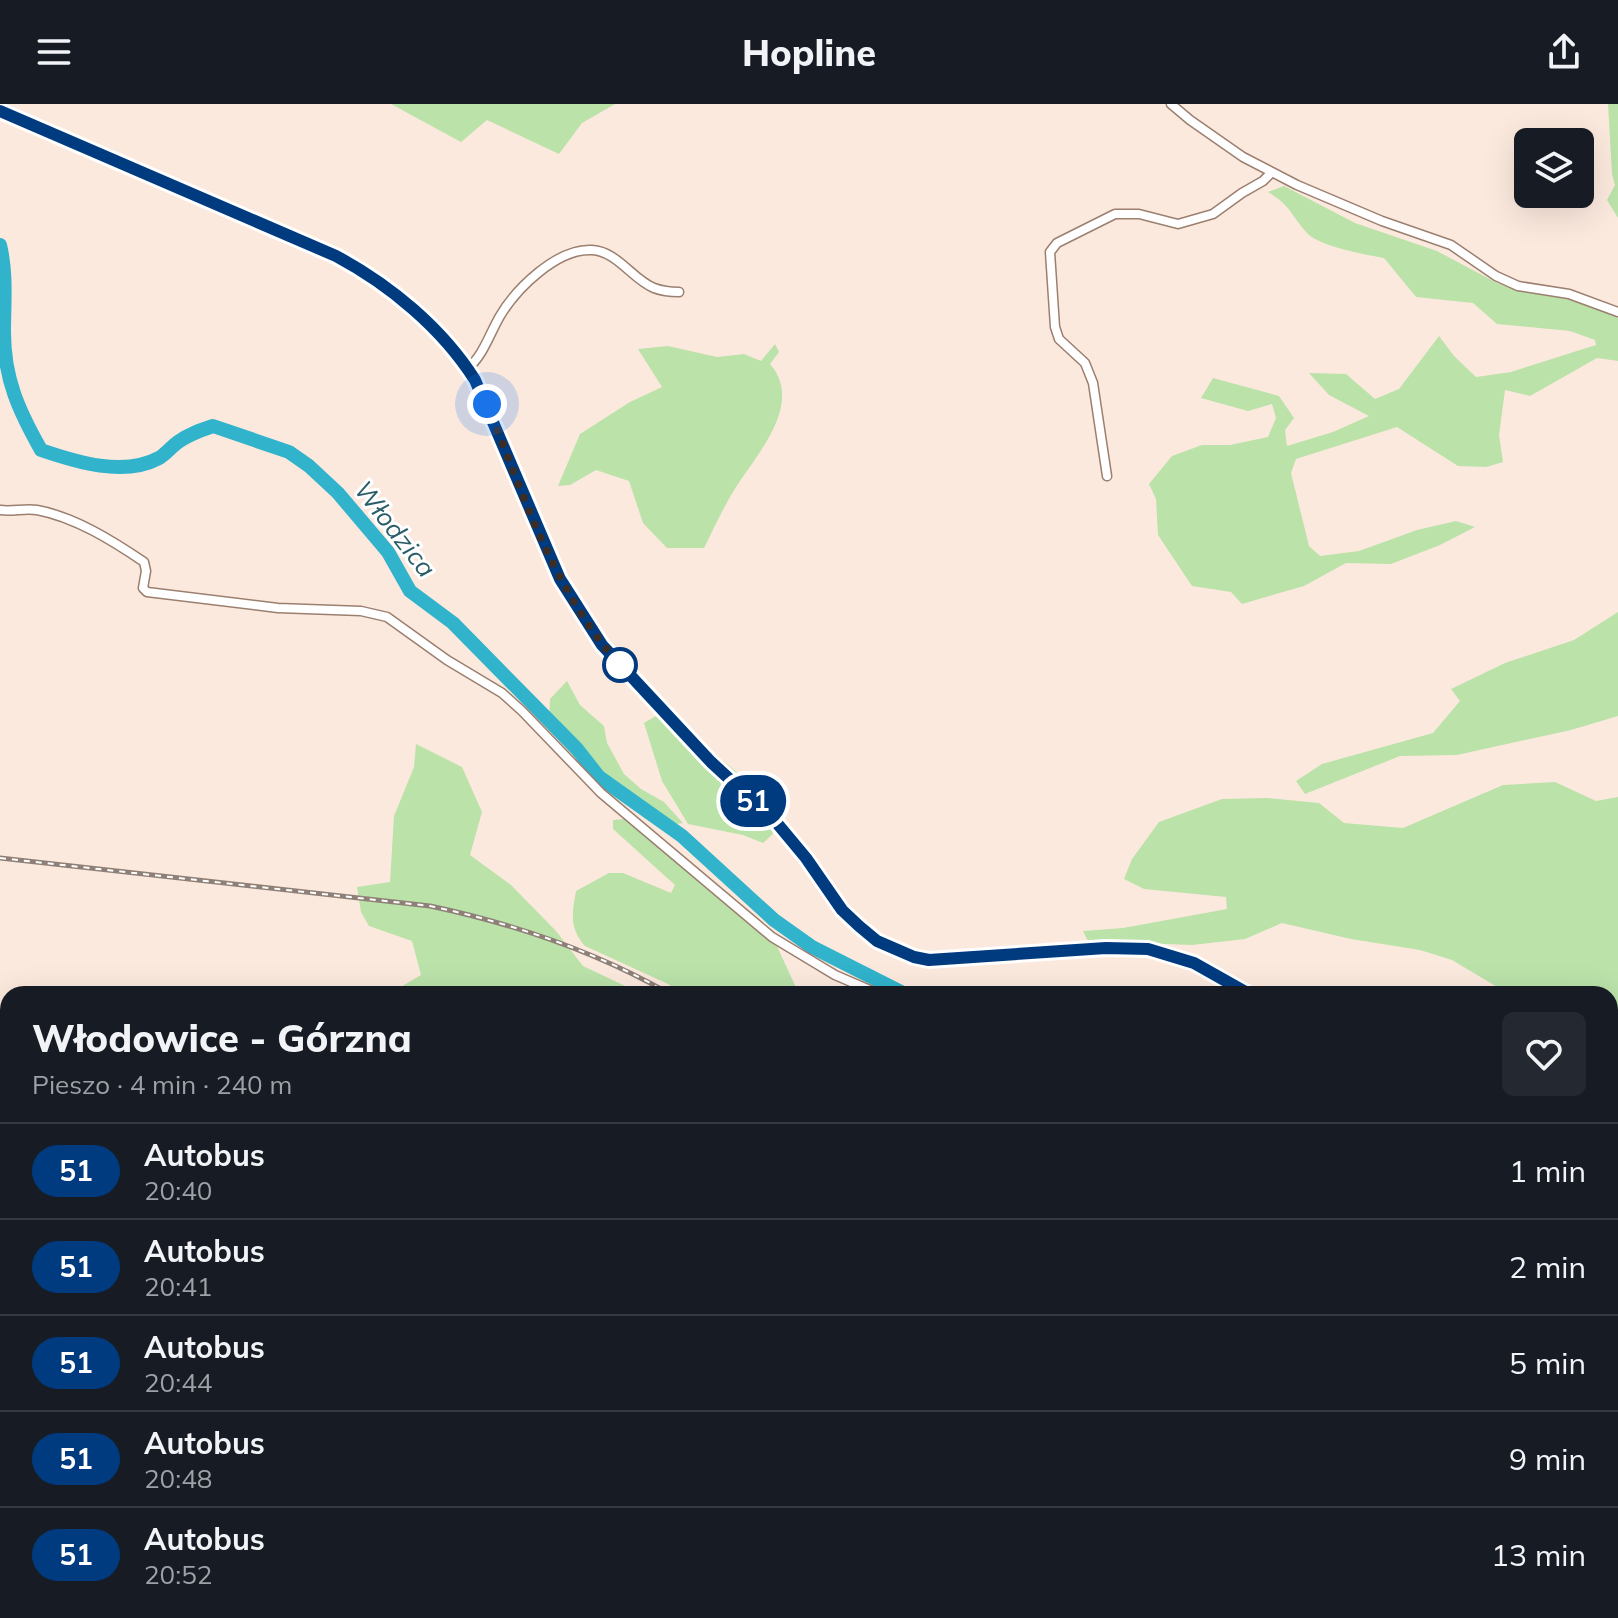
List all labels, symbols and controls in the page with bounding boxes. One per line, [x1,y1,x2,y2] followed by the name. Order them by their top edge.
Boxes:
[32,30,76,74] icon: menu
[742,30,876,75] text: Hopline
[1542,30,1586,74] icon: share
[1514,128,1594,208] map controls
[1514,128,1594,208] button: layers
[467,384,507,424] your location
[347,474,443,584] water label: Włodzica
[603,648,637,682] unlabelled marker
[717,775,789,827] line badge: 51
[736,783,770,818] text: 51
[1502,1012,1586,1096] button: heart
[32,1014,412,1062] text: Włodowice - Górzna
[32,1068,292,1101] text: Pieszo · 4 min · 240 m
[144,1136,265,1174] text: Autobus
[1509,1152,1586,1190] text: 1 min
[59,1153,93,1188] text: 51
[144,1174,212,1207] text: 20:40
[144,1232,265,1270] text: Autobus
[1509,1248,1586,1286] text: 2 min
[59,1249,93,1284] text: 51
[144,1270,212,1303] text: 20:41
[144,1328,265,1366] text: Autobus
[1509,1344,1586,1382] text: 5 min
[59,1345,93,1380] text: 51
[144,1366,212,1399] text: 20:44
[144,1424,265,1462] text: Autobus
[1509,1440,1586,1478] text: 9 min
[59,1441,93,1476] text: 51
[144,1462,212,1495] text: 20:48
[144,1520,265,1558] text: Autobus
[1491,1536,1586,1574] text: 13 min
[59,1537,93,1572] text: 51
[144,1558,212,1591] text: 20:52

